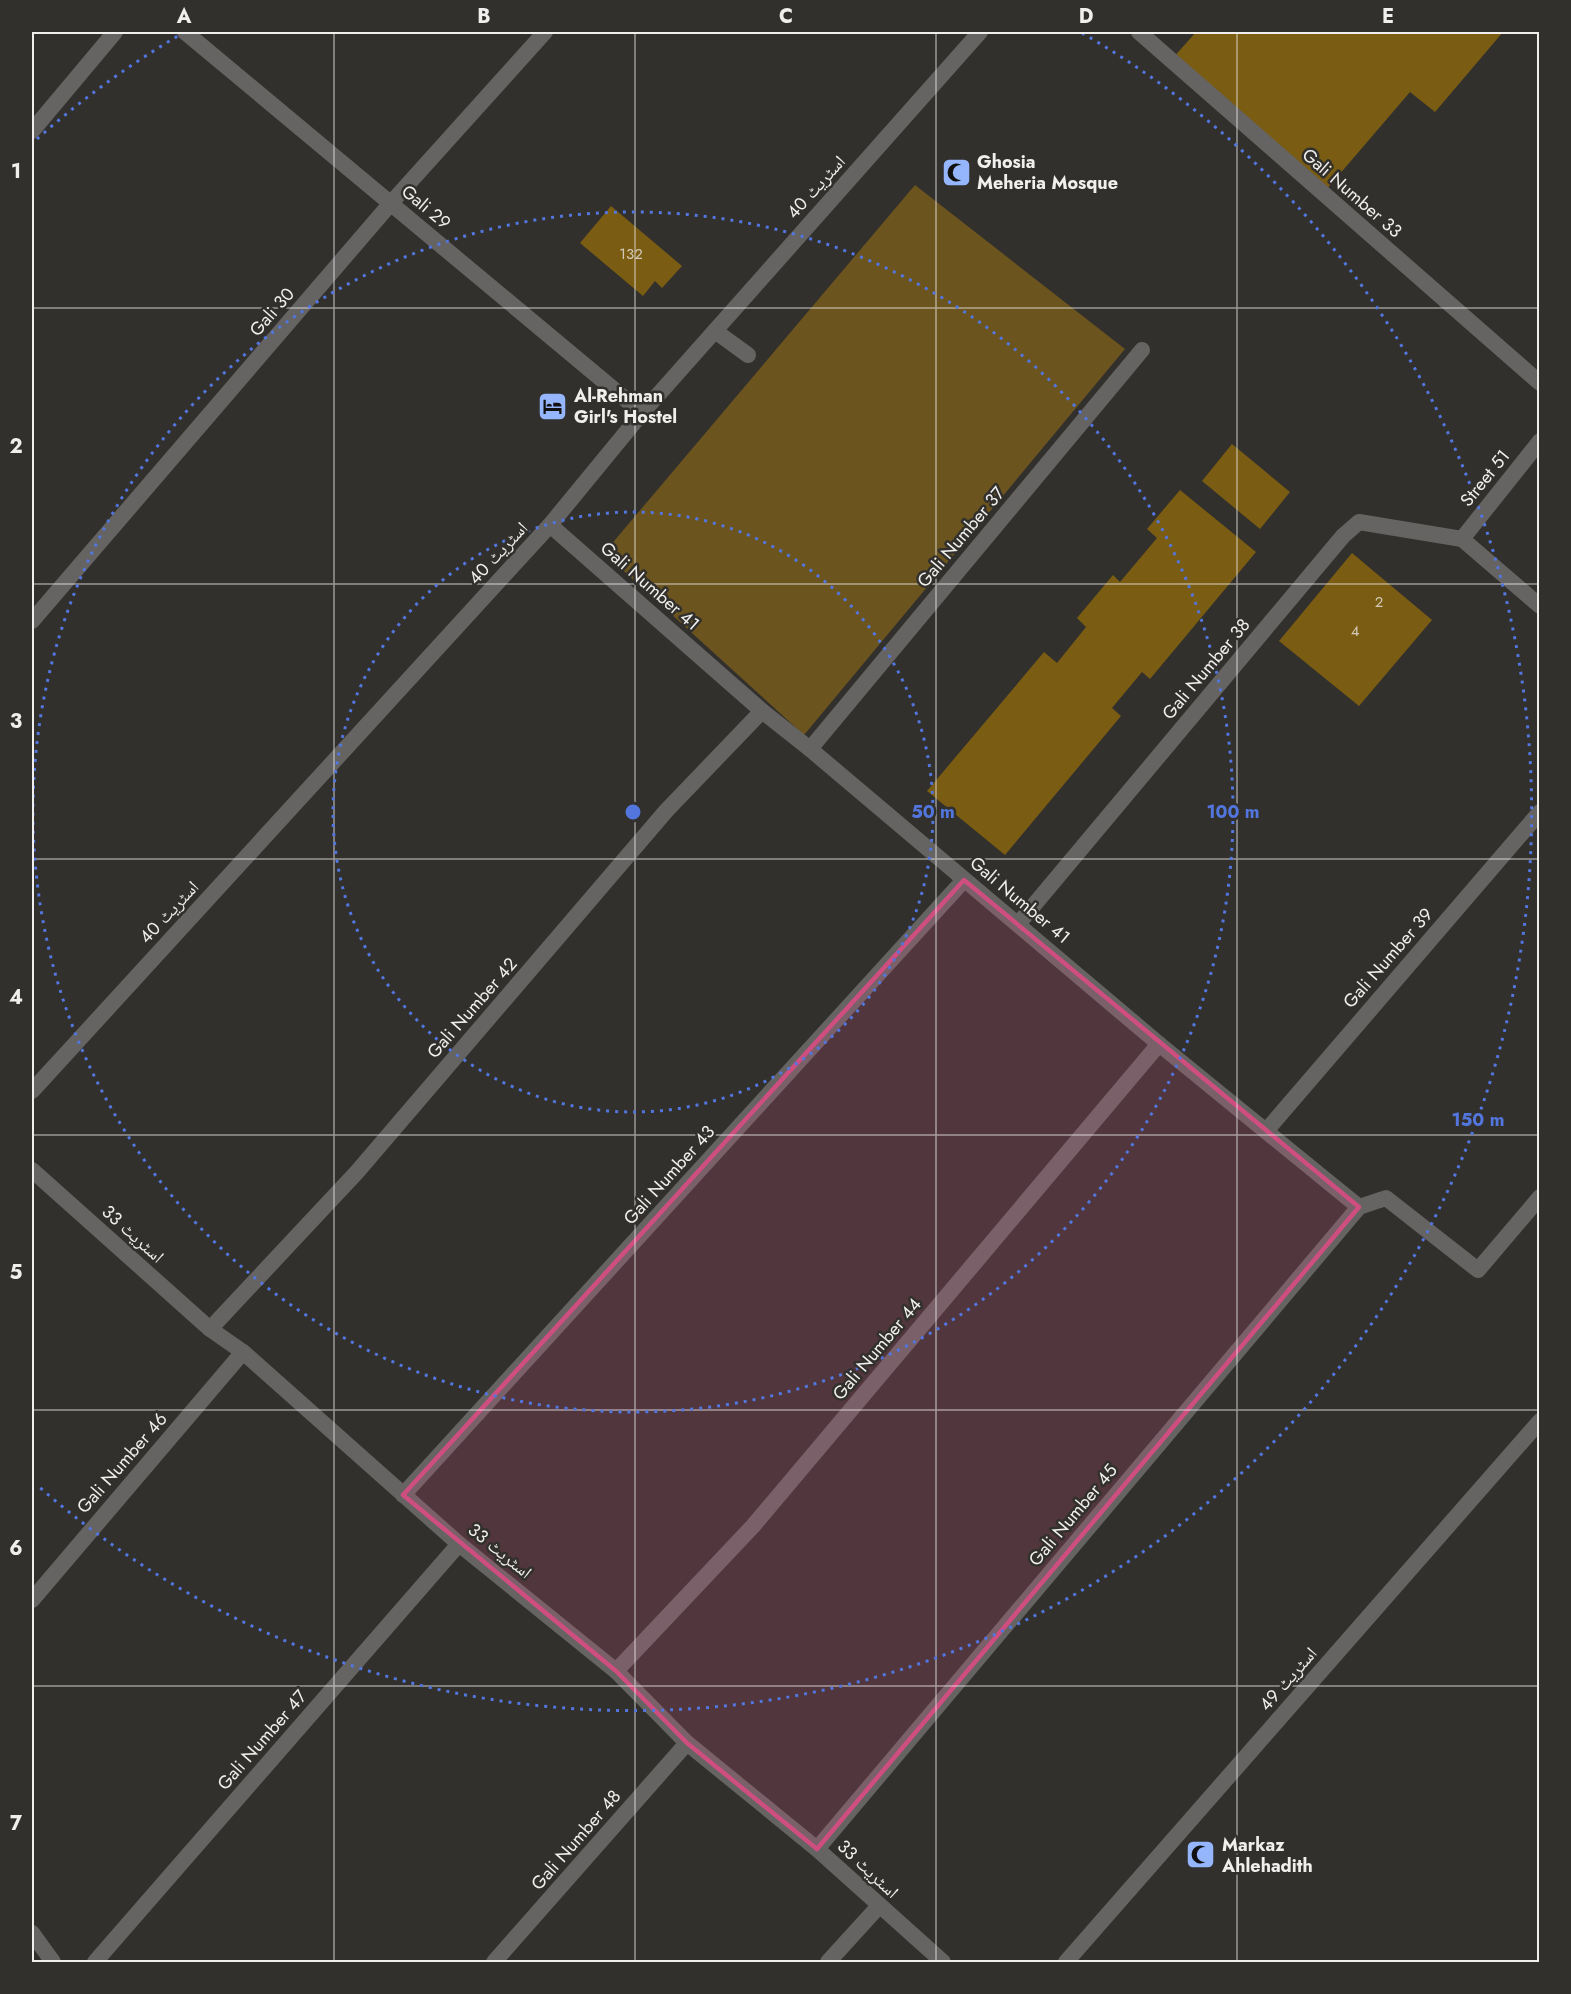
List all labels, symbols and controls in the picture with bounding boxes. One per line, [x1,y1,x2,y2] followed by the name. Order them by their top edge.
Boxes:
[176,2,192,31] text: A
[477,2,491,31] text: B
[779,2,793,31] text: C
[1079,2,1093,31] text: D
[1382,2,1394,31] text: E
[1296,142,1408,244] street label: Gali Number 33
[977,149,1118,196] place label: Ghosia Meheria Mosque
[780,150,852,224] street label: اسٹریٹ 40
[940,156,972,188] mosque icon: Ghosia Meheria Mosque
[11,157,21,186] text: 1
[396,179,456,235] street label: Gali 29
[619,243,643,265] house number: 132
[243,282,301,342] street label: Gali 30
[573,383,677,430] place label: Al-Rehman Girl's Hostel
[537,390,569,422] hotel icon: Al-Rehman Girl's Hostel
[9,432,23,461] text: 2
[1454,444,1516,512] street label: Street 51
[911,481,1011,593] street label: Gali Number 37
[462,516,534,590] street label: اسٹریٹ 40
[595,536,705,636] street label: Gali Number 41
[1375,591,1383,613] house number: 2
[1156,613,1256,725] street label: Gali Number 38
[1351,620,1360,642] house number: 4
[10,707,22,736] text: 3
[911,799,955,825] text: 50 m
[1206,799,1260,825] text: 100 m
[623,802,643,822] centre of rings
[964,850,1076,950] street label: Gali Number 41
[133,875,205,949] street label: اسٹریٹ 40
[1337,902,1439,1014] street label: Gali Number 39
[421,952,523,1064] street label: Gali Number 42
[9,983,23,1012] text: 4
[1452,1107,1504,1133] text: 150 m
[617,1119,721,1230] street label: Gali Number 43
[96,1199,170,1269] street label: اسٹریٹ 33
[10,1258,23,1287] text: 5
[826,1292,928,1406] street label: Gali Number 44
[71,1407,173,1519] street label: Gali Number 46
[1023,1458,1123,1572] street label: Gali Number 45
[462,1517,538,1585] street label: اسٹریٹ 33
[9,1534,23,1563] text: 6
[1253,1641,1323,1717] street label: اسٹریٹ 49
[211,1684,313,1796] street label: Gali Number 47
[525,1784,627,1896] street label: Gali Number 48
[10,1809,23,1838] text: 7
[1221,1832,1313,1879] place label: Markaz Ahlehadith
[831,1834,905,1904] street label: اسٹریٹ 33
[1185,1839,1217,1871] mosque icon: Markaz Ahlehadith

